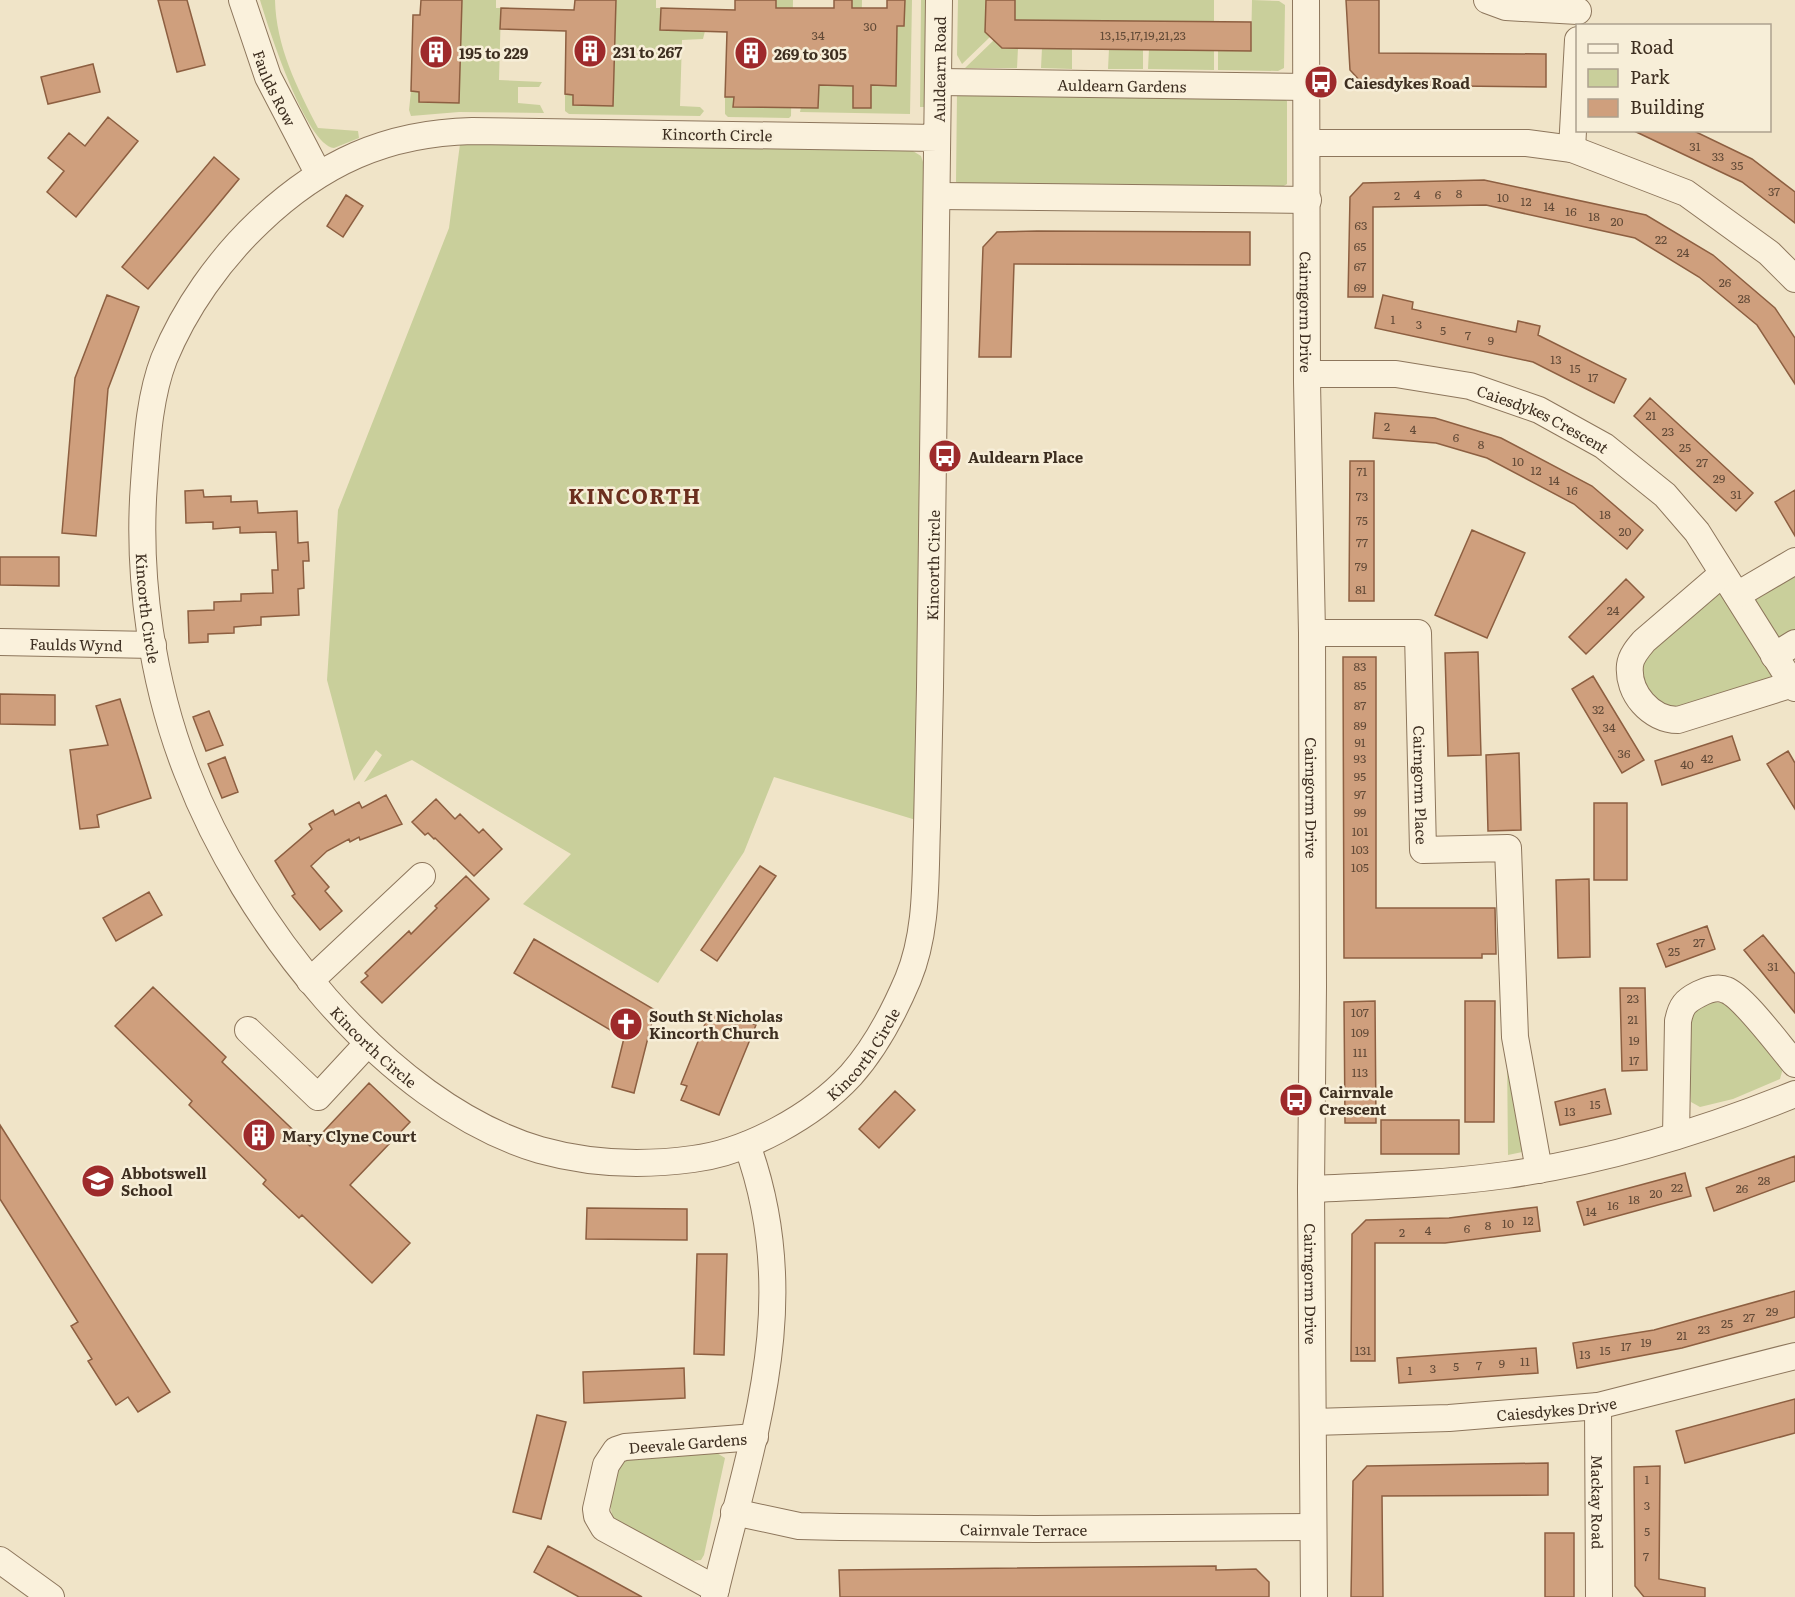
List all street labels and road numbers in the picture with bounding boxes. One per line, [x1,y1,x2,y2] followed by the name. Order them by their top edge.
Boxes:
[926,16,950,122] street label: Auldearn Road
[248,47,303,130] street label: Faulds Row
[1057,72,1187,97] street label: Auldearn Gardens
[661,122,773,146] street label: Kincorth Circle
[1295,251,1318,373] street label: Cairngorm Drive
[1474,378,1615,458] street label: Caiesdykes Crescent
[920,509,944,621] street label: Kincorth Circle
[131,552,167,665] street label: Kincorth Circle
[29,631,123,656] street label: Faulds Wynd
[1409,725,1434,845] street label: Cairngorm Place
[1301,737,1324,859] street label: Cairngorm Drive
[326,1000,422,1093] street label: Kincorth Circle
[821,1003,905,1105] street label: Kincorth Circle
[1300,1223,1324,1345] street label: Cairngorm Drive
[1496,1390,1619,1426] street label: Caiesdykes Drive
[628,1426,748,1458] street label: Deevale Gardens
[1587,1455,1610,1549] street label: Mackay Road
[960,1517,1087,1541] street label: Cairnvale Terrace

